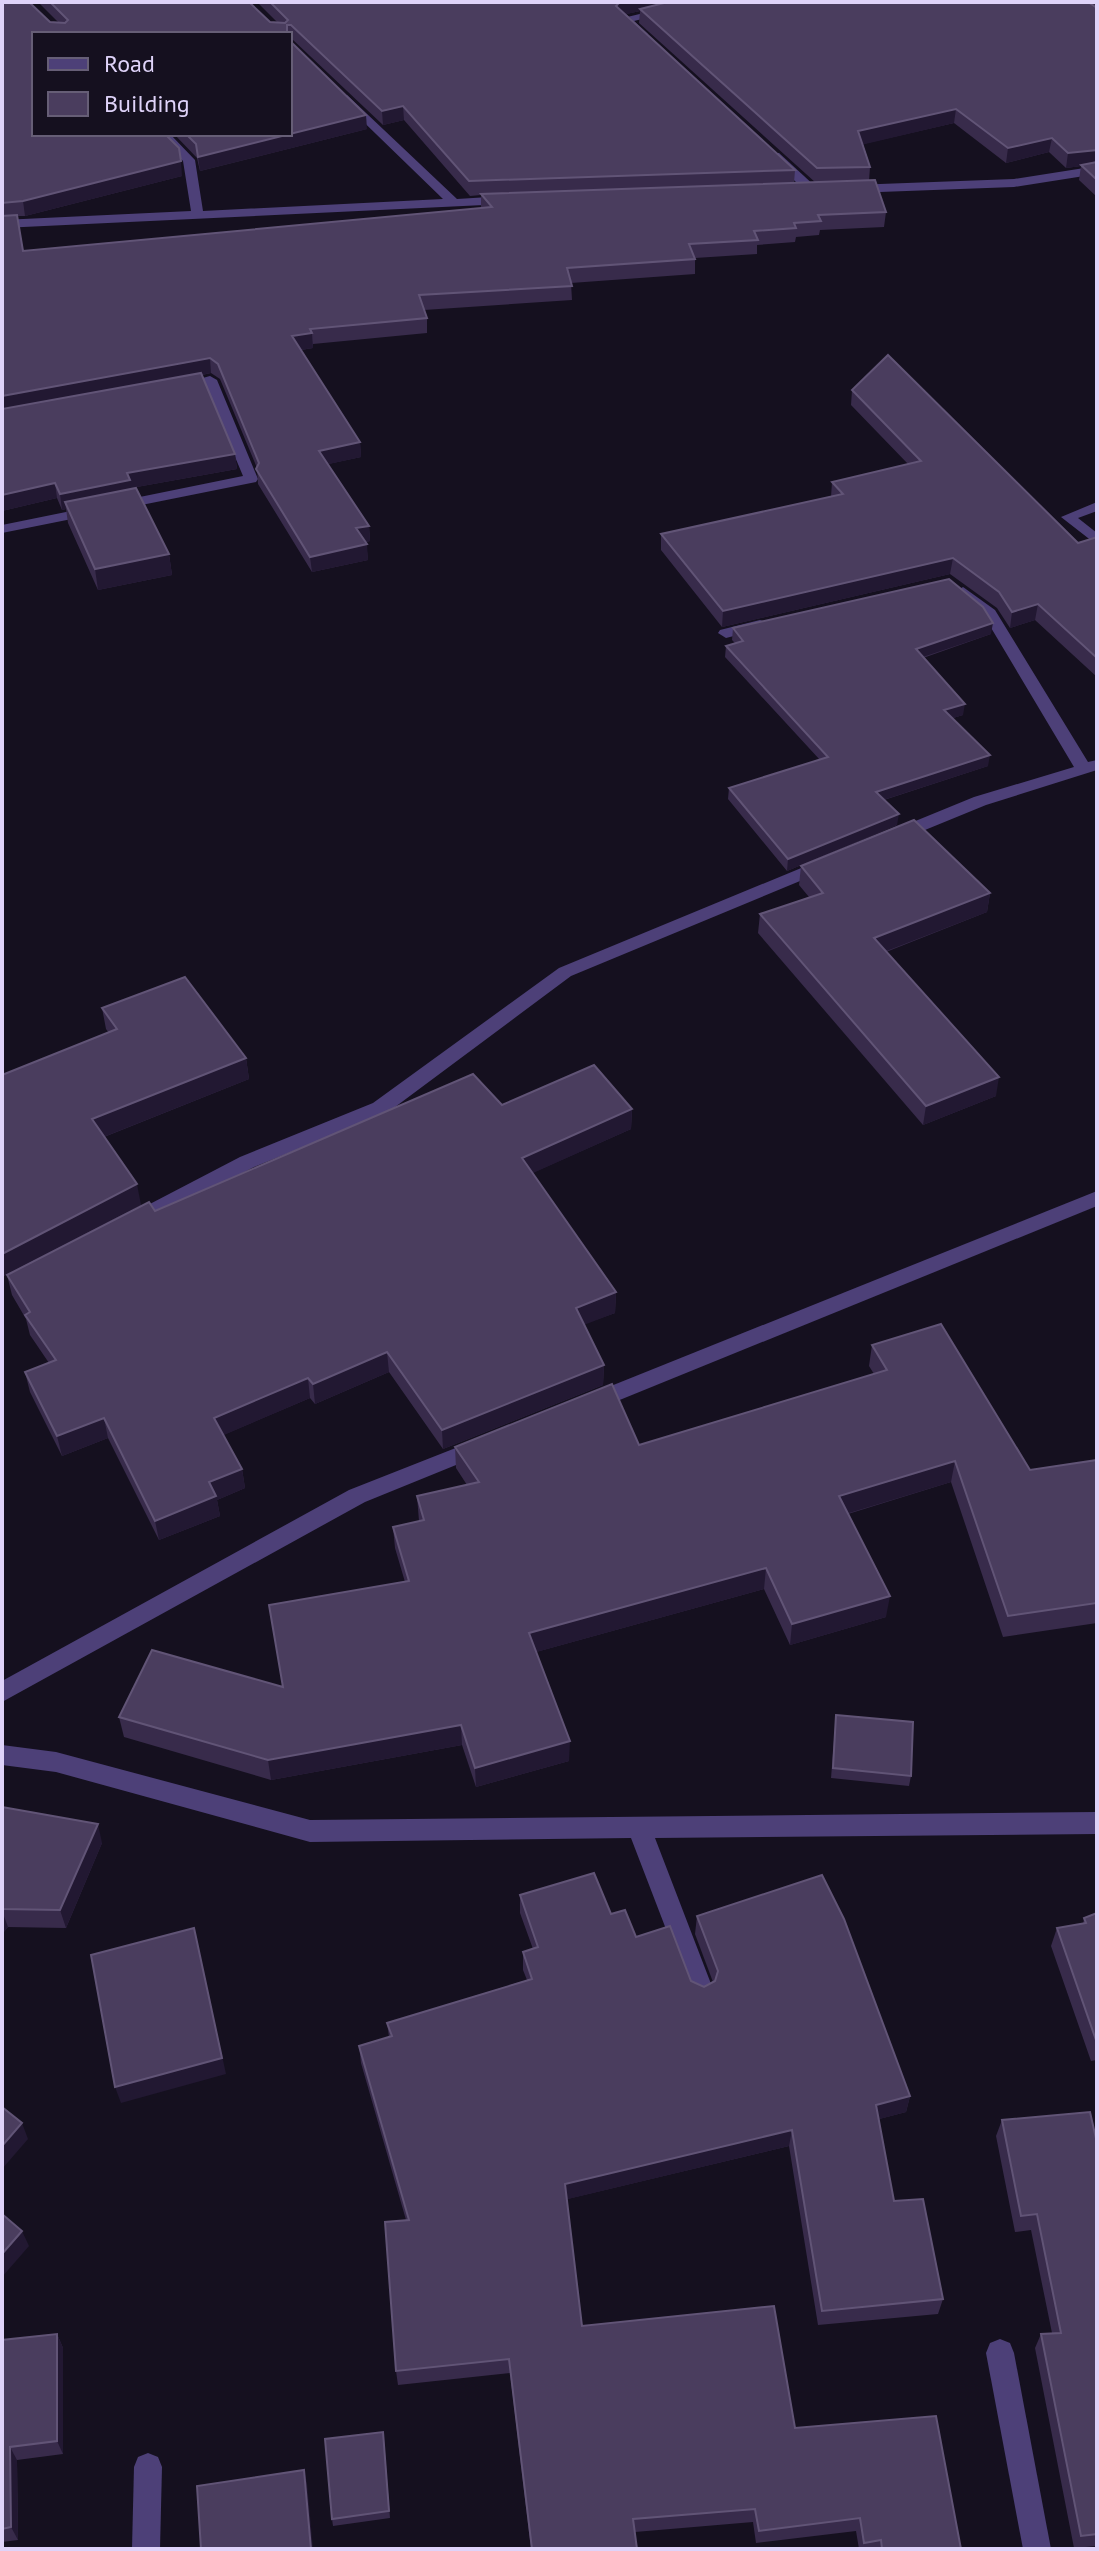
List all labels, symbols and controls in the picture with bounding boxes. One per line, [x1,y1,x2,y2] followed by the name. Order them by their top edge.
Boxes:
[32,32,292,136] legend
[104,48,155,79] text: Road
[104,88,190,119] text: Building

